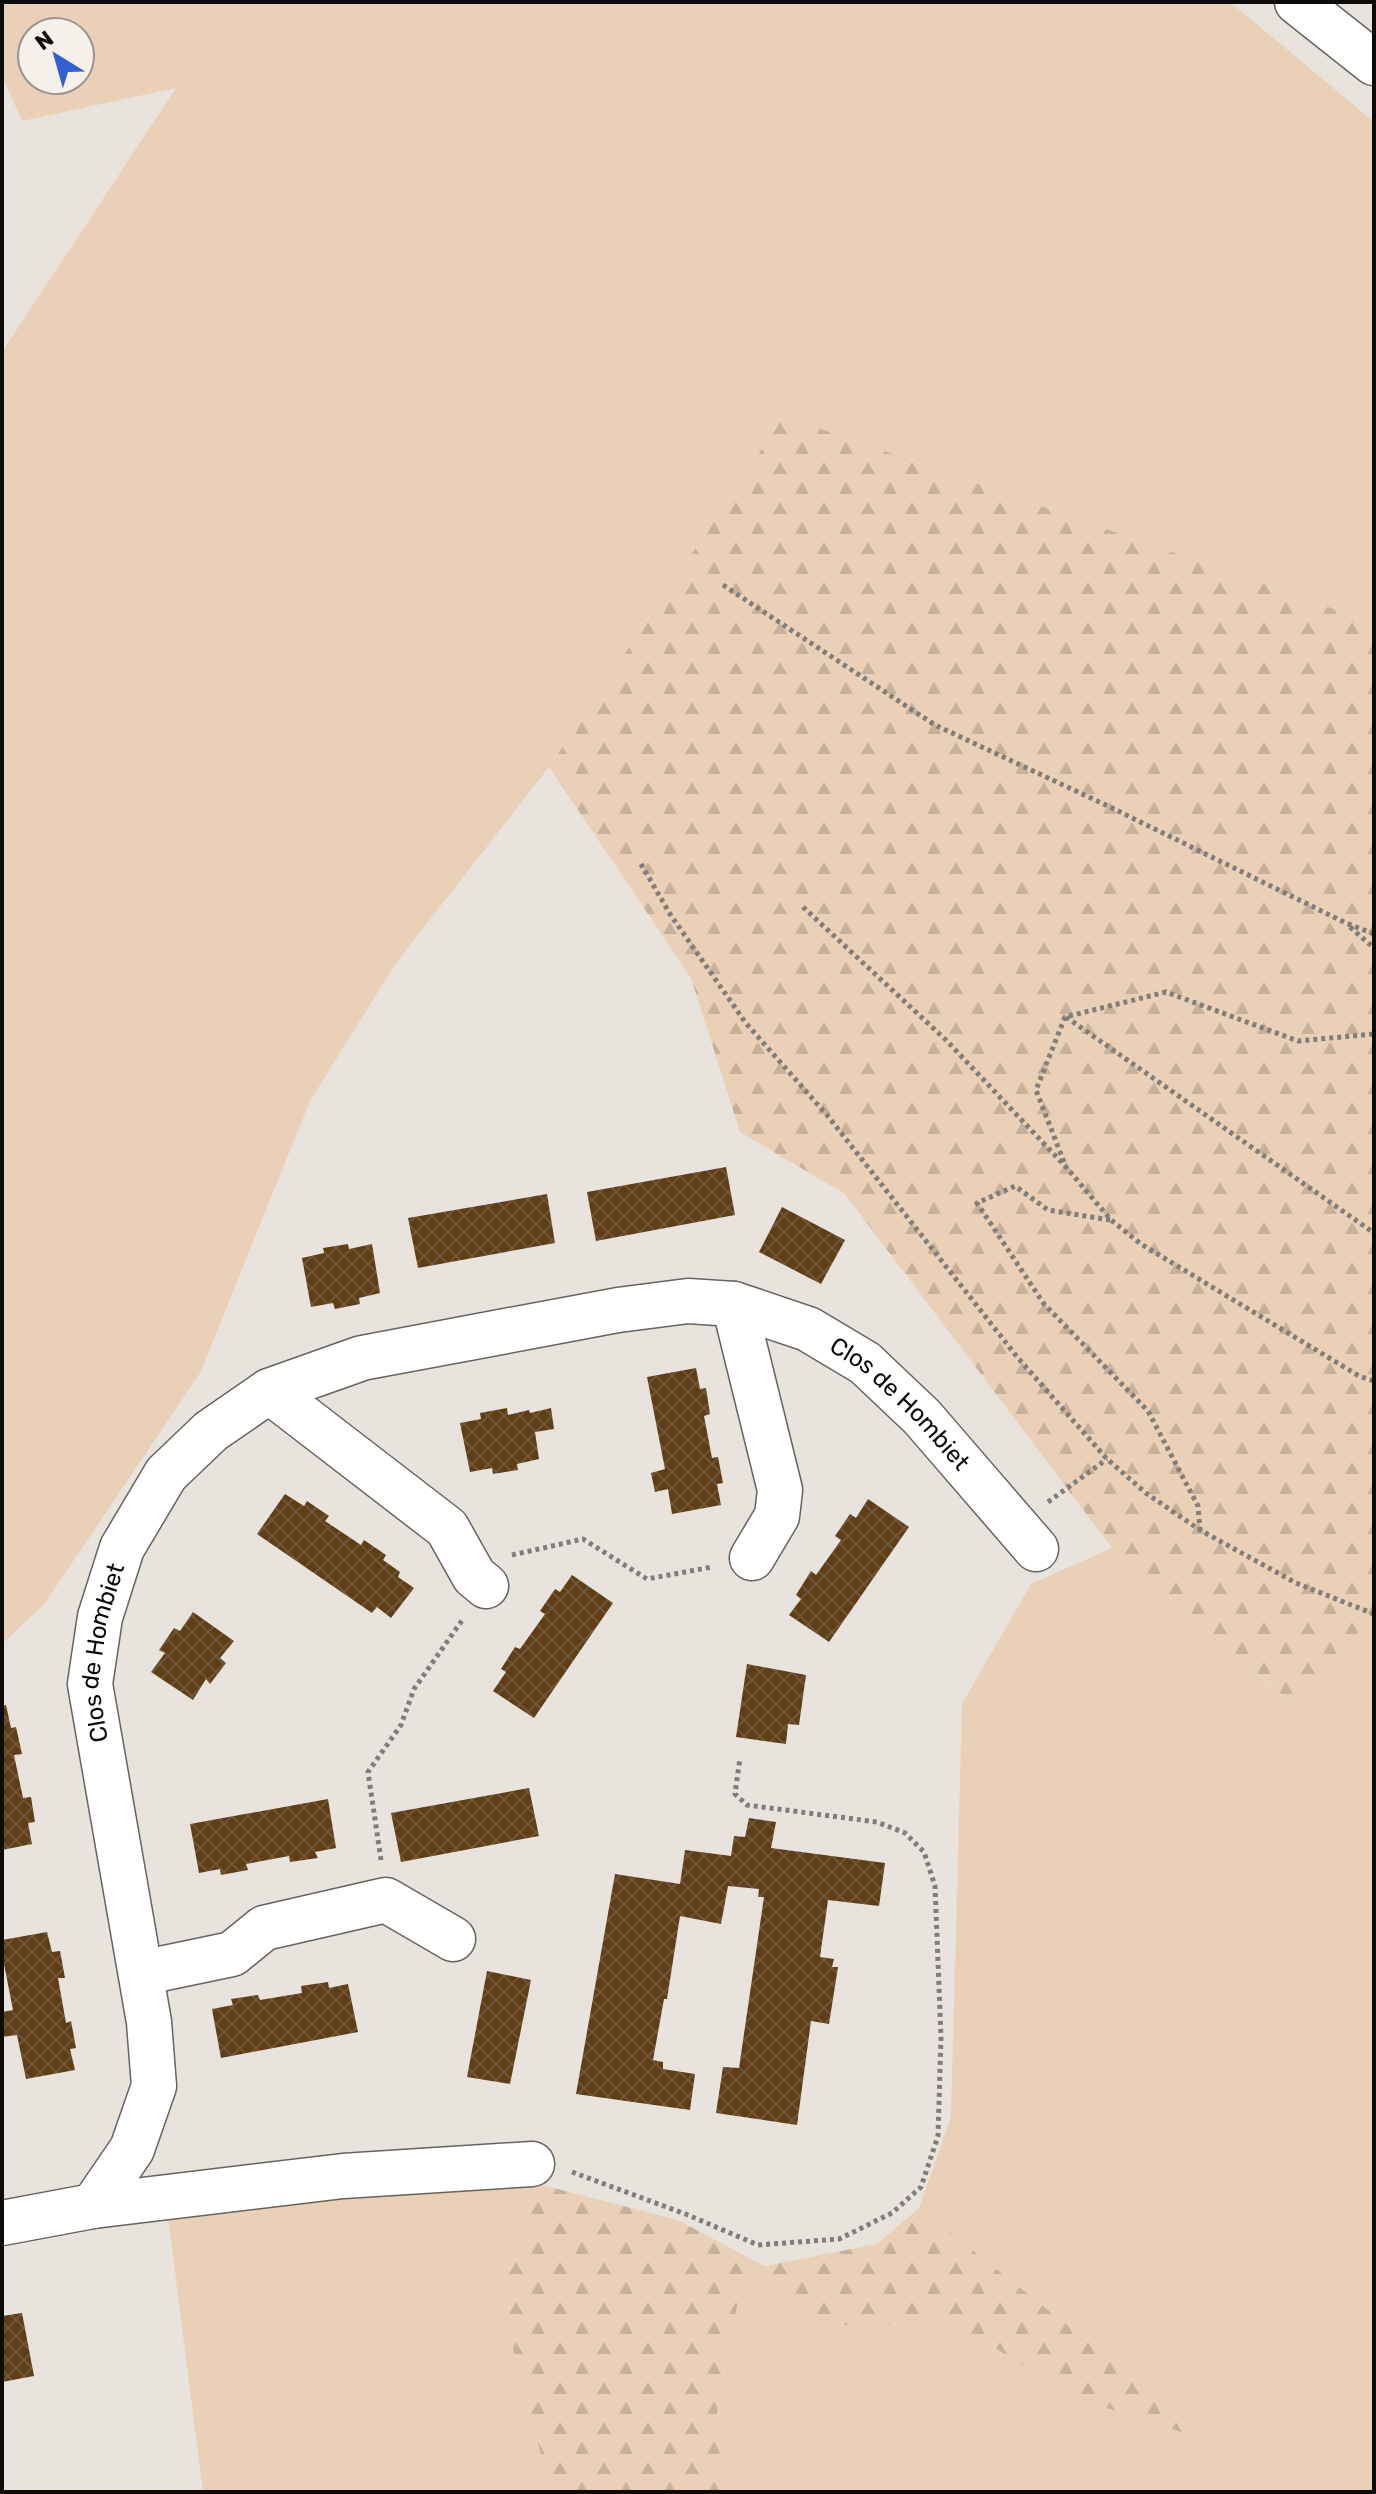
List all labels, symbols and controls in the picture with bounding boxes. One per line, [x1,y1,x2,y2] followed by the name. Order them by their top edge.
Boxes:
[16,16,96,96] north arrow
[30,25,59,56] text: N
[825,1331,976,1476] street label: Clos de Hombiet
[75,1560,130,1744] street label: Clos de Hombiet

